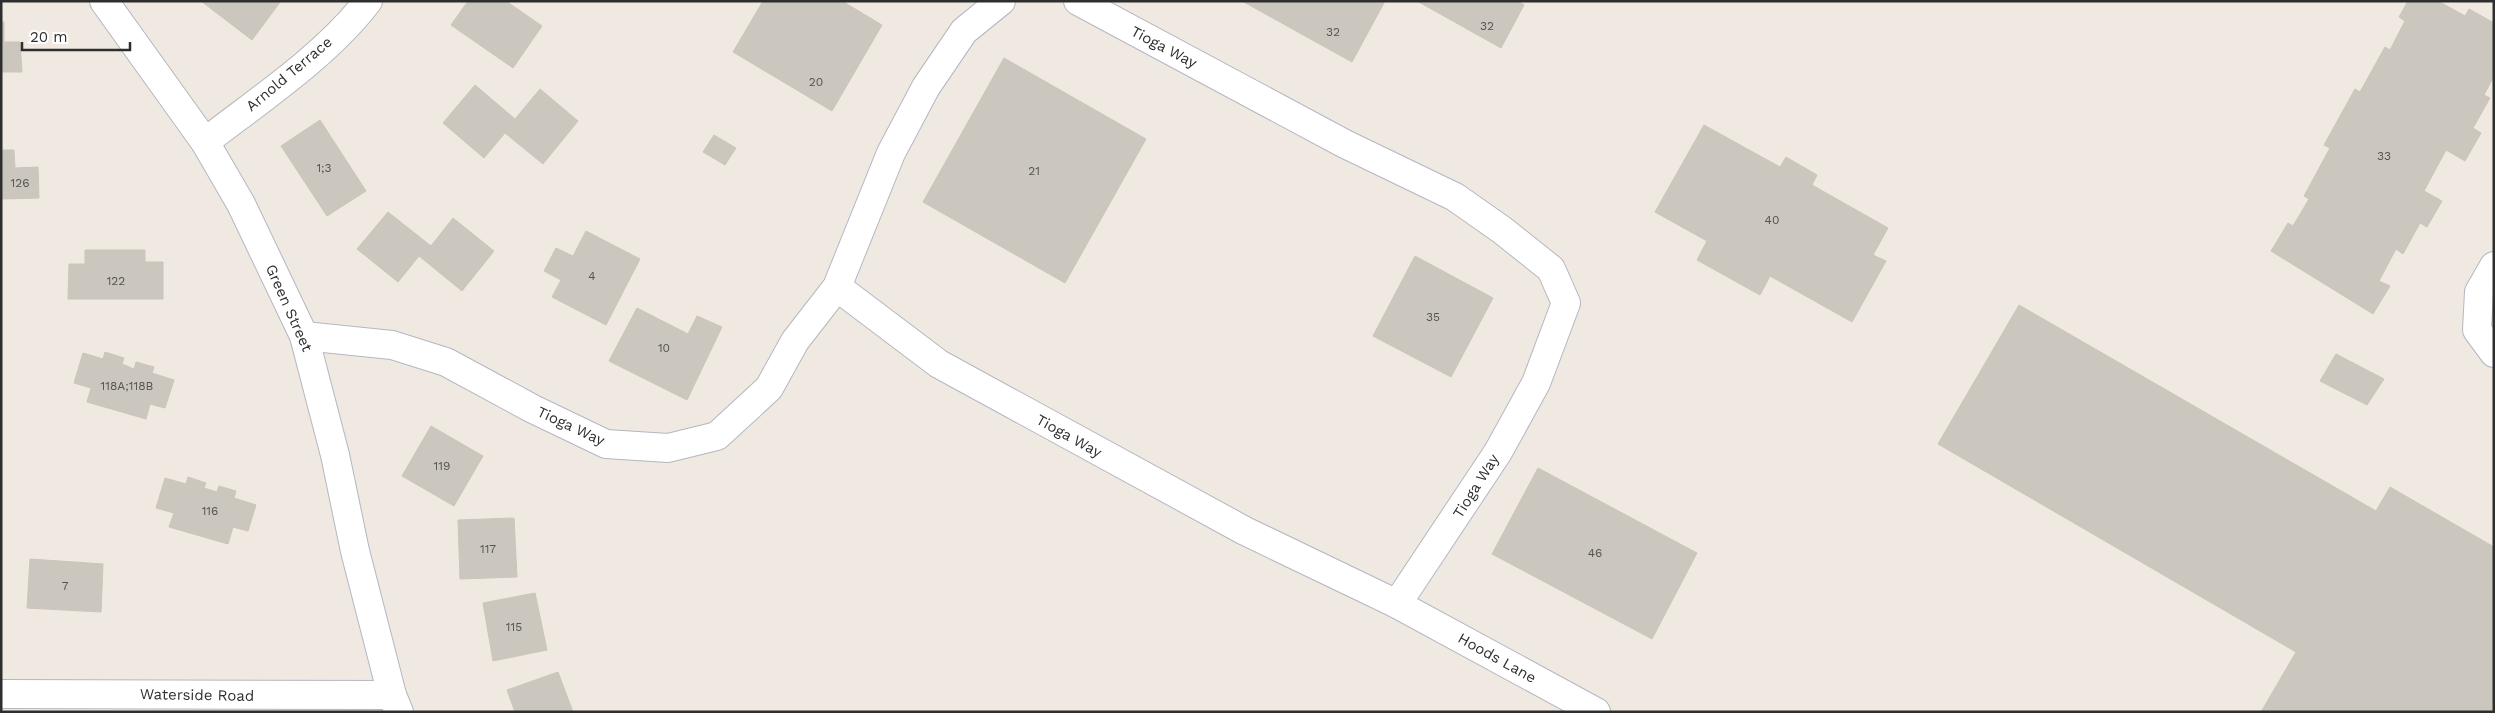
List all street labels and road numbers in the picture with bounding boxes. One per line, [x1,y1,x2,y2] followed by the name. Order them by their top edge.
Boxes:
[1128,22,1200,72] street label: Tioga Way
[242,33,336,115] street label: Arnold Terrace
[262,262,317,355] street label: Green Street
[534,403,608,450] street label: Tioga Way
[1033,411,1105,462] street label: Tioga Way
[1449,450,1503,521] street label: Tioga Way
[1455,629,1539,687] street label: Hoods Lane
[140,685,254,705] street label: Waterside Road

